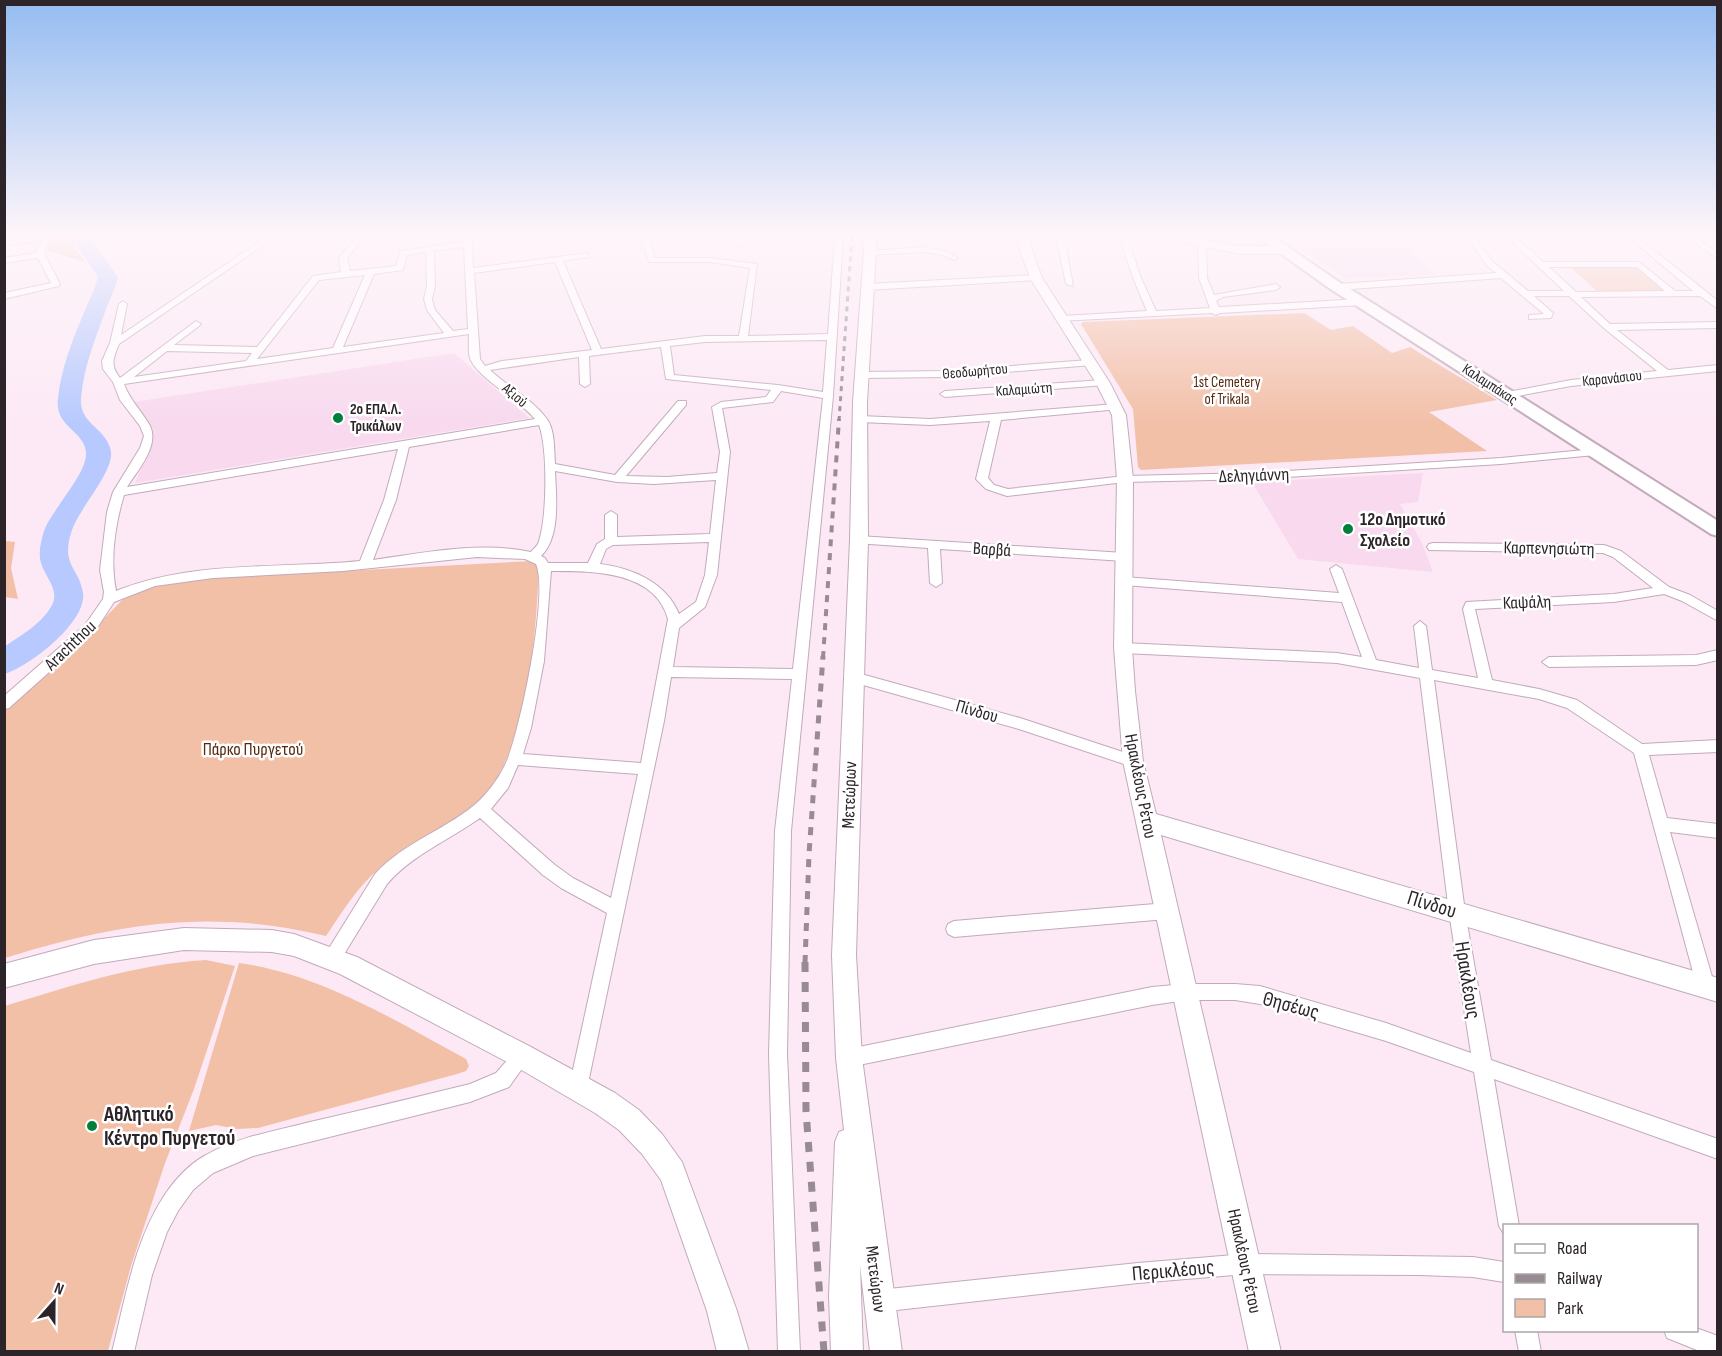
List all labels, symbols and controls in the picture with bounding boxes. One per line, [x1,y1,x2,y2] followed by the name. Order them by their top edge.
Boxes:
[942,359,1008,384] street label: Θεοδωρήτου
[1458,360,1521,409] street label: Καλαμπάκας
[1581,366,1643,391] street label: Καρανάσιου
[1193,373,1261,409] park label: 1st Cemetery of Trikala
[497,378,531,412] street label: Αξιού
[995,378,1053,401] street label: Καλαμιώτη
[350,400,402,436] place label: 2ο ΕΠΑ.Λ. Τρικάλων
[331,411,345,425] marker: 2ο ΕΠΑ.Λ. Τρικάλων
[1219,464,1290,487] street label: Δεληγιάννη
[1360,509,1446,551] place label: 12ο Δημοτικό Σχολείο
[1341,522,1355,536] marker: 12ο Δημοτικό Σχολείο
[1503,537,1595,560] street label: Καρπενησιώτη
[972,538,1012,561] street label: Βαρβά
[1502,591,1552,614] street label: Καψάλη
[40,616,100,676] street label: Arachthou
[953,695,1000,728] street label: Πίνδου
[1120,732,1161,840] street label: Ηρακλέους Ρέτου
[203,739,303,760] park label: Πάρκο Πυργετού
[838,761,861,829] street label: Μετεώρων
[1404,885,1460,924] street label: Πίνδου
[1449,939,1486,1021] street label: Ηρακλέους
[1260,986,1322,1025] street label: Θησέως
[103,1102,235,1151] place label: Αθλητικό Κέντρο Πυργετού
[85,1119,99,1133] marker: Αθλητικό Κέντρο Πυργετού
[1223,1207,1266,1315] street label: Ηρακλέους Ρέτου
[1503,1224,1698,1332] legend
[1557,1238,1587,1259] text: Road
[861,1245,890,1314] street label: Μετεώρων
[1131,1254,1215,1287] street label: Περικλέους
[1557,1268,1602,1289] text: Railway
[24,1272,84,1332] north arrow
[51,1279,66,1300] text: N
[1557,1298,1583,1319] text: Park

